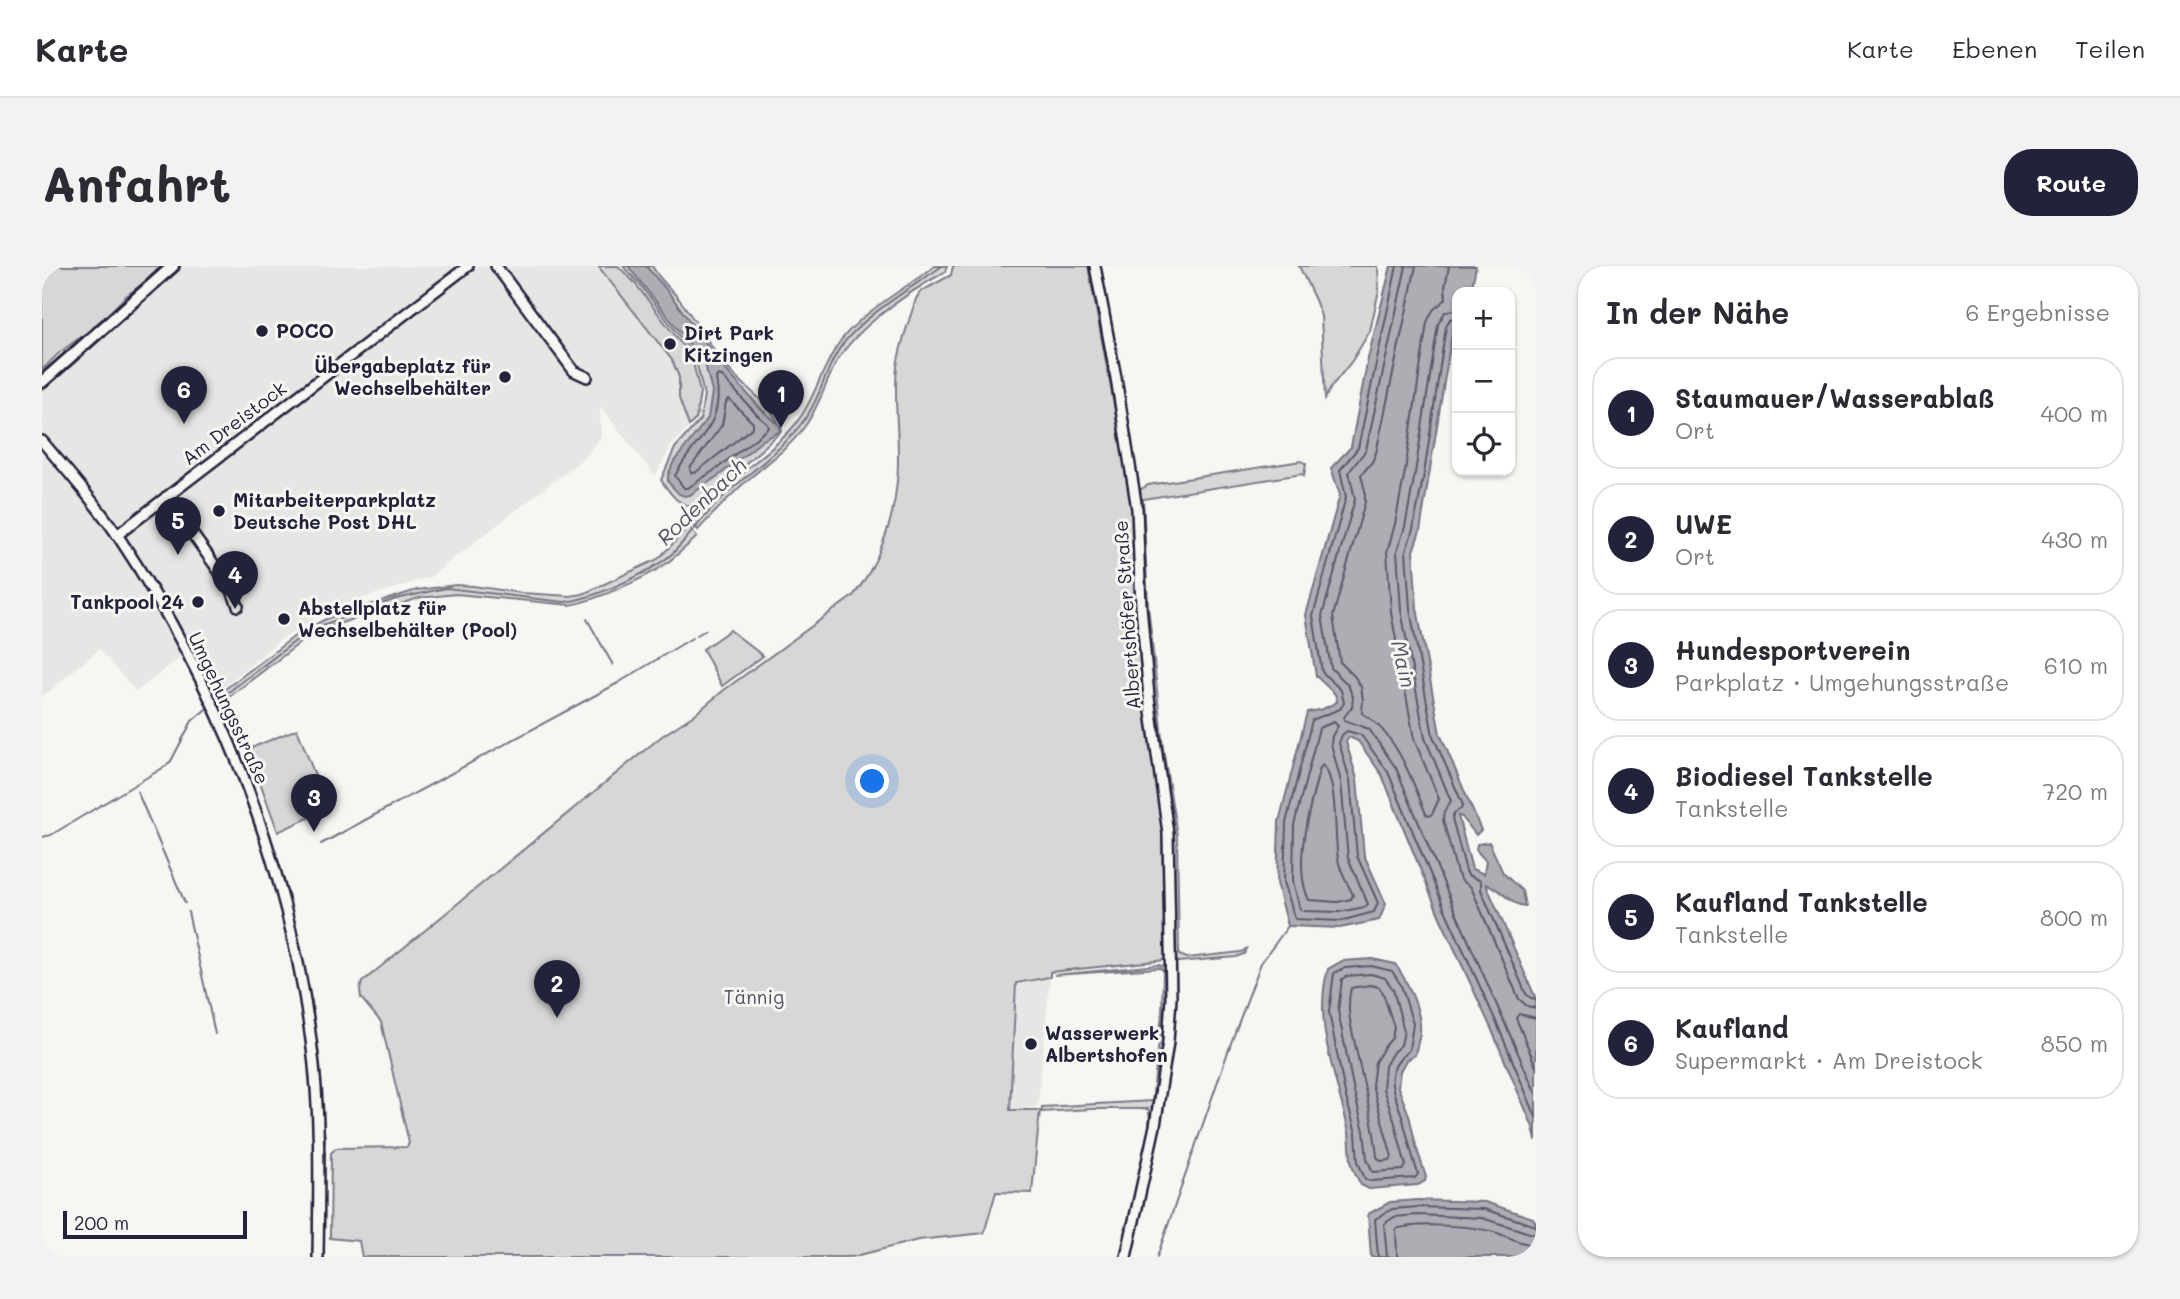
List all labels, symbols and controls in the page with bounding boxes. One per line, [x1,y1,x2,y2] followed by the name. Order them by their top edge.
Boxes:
[35,27,129,70] text: Karte
[1847,33,1914,64] text: Karte
[1952,33,2037,64] text: Ebenen
[2075,33,2145,64] text: Teilen
[2004,149,2138,216] button: Route
[42,151,231,214] text: Anfahrt
[1452,287,1515,476] map controls
[1452,287,1515,350] button: +
[1606,292,1789,332] text: In der Nähe
[1965,297,2110,327] text: 6 Ergebnisse
[276,318,334,343] place label: POCO
[684,320,774,367] place label: Dirt Park Kitzingen
[254,323,270,339] marker: POCO
[662,336,678,352] marker: Dirt Park Kitzingen
[1452,350,1515,413] button: −
[314,353,491,400] place label: Übergabeplatz für Wechselbehälter
[161,366,207,424] pin: 6
[497,369,513,385] marker: Übergabeplatz für Wechselbehälter
[758,370,804,428] pin: 1
[176,375,291,470] street label: Am Dreistock
[1675,381,1995,415] text: Staumauer/Wasserablaß
[1626,398,1636,428] text: 1
[2040,398,2108,428] text: 400 m
[1452,413,1515,476] button: locate
[1675,415,1715,445] text: Ort
[650,451,752,550] water label: Rodenbach
[233,487,436,534] place label: Mitarbeiterparkplatz Deutsche Post DHL
[155,497,201,555] pin: 5
[211,503,227,519] marker: Mitarbeiterparkplatz Deutsche Post DHL
[1675,507,1732,541] text: UWE
[1107,519,1146,711] street label: Albertshöfer Straße
[1625,524,1637,554] text: 2
[2041,524,2108,554] text: 430 m
[1675,541,1715,571] text: Ort
[212,551,258,609] pin: 4
[70,589,184,614] place label: Tankpool 24
[190,594,206,610] marker: Tankpool 24
[298,595,517,642] place label: Abstellplatz für Wechselbehälter (Pool)
[276,611,292,627] marker: Abstellplatz für Wechselbehälter (Pool)
[183,628,276,788] street label: Umgehungsstraße
[1675,633,1910,667] text: Hundesportverein
[1386,637,1423,690] water label: Main
[1624,650,1638,680] text: 3
[2044,650,2108,680] text: 610 m
[1675,667,2009,697] text: Parkplatz · Umgehungsstraße
[1675,759,1933,793] text: Biodiesel Tankstelle
[855,764,889,798] your location
[291,774,337,832] pin: 3
[1624,776,1638,806] text: 4
[2043,776,2108,806] text: 720 m
[1675,793,1788,823] text: Tankstelle
[1675,885,1928,919] text: Kaufland Tankstelle
[1624,902,1638,932] text: 5
[2040,902,2108,932] text: 800 m
[1675,919,1788,949] text: Tankstelle
[534,960,580,1018] pin: 2
[724,984,784,1009] park label: Tännig
[1675,1011,1788,1045] text: Kaufland
[1045,1020,1168,1067] place label: Wasserwerk Albertshofen
[1624,1028,1638,1058] text: 6
[2041,1028,2108,1058] text: 850 m
[1023,1036,1039,1052] marker: Wasserwerk Albertshofen
[1675,1045,1983,1075] text: Supermarkt · Am Dreistock
[63,1208,247,1240] scale bar
[74,1210,129,1235] text: 200 m

